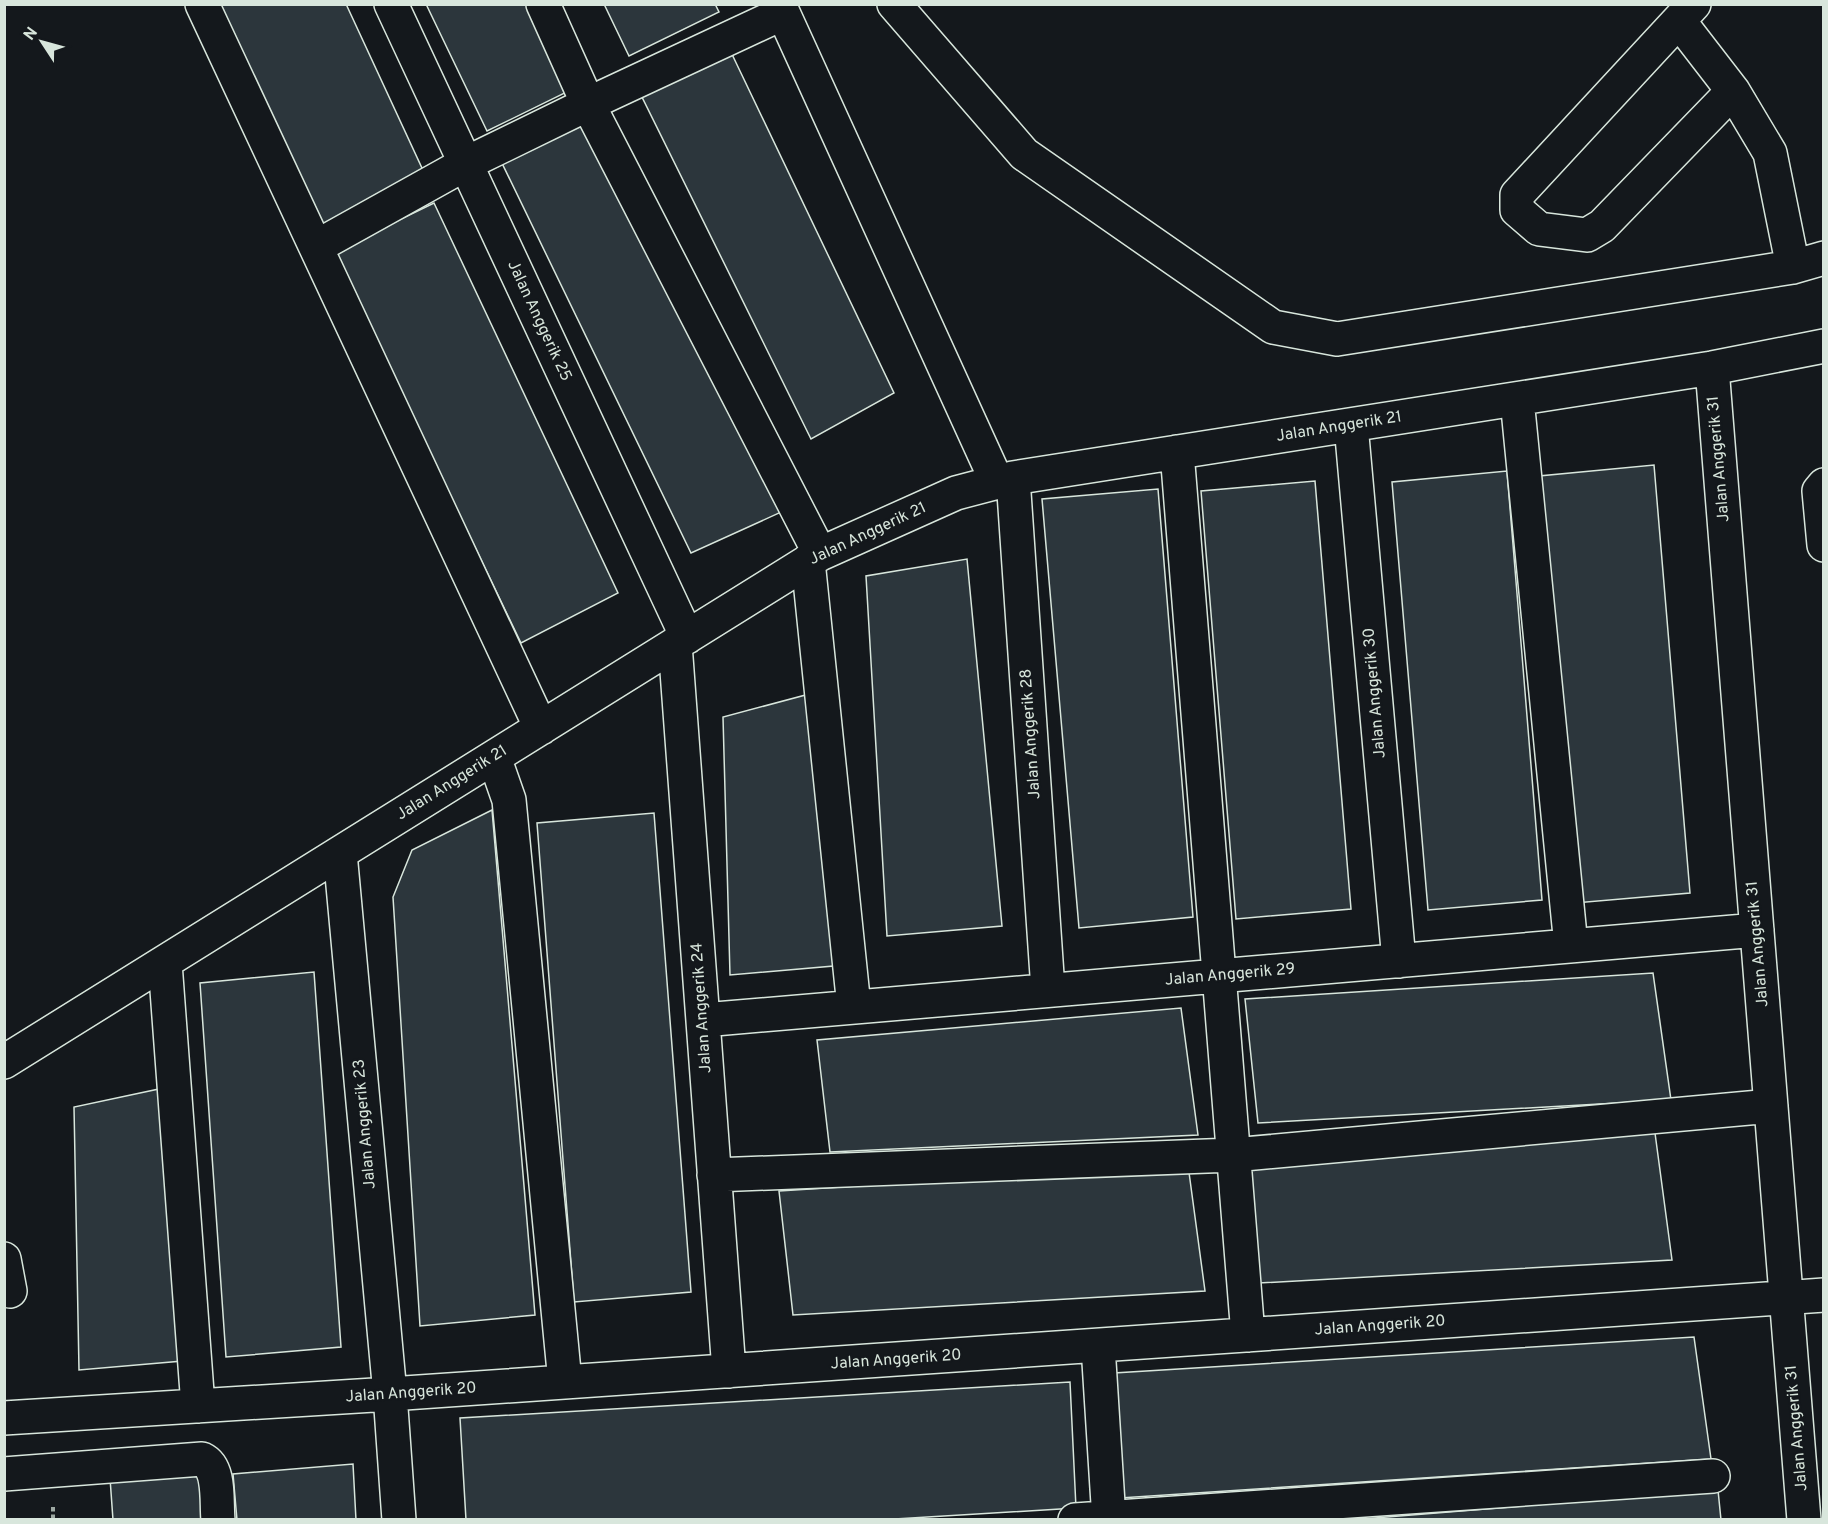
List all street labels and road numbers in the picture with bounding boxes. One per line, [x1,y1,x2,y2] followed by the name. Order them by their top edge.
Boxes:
[502,257,576,385] street label: Jalan Anggerik 25
[1704,395,1734,523] street label: Jalan Anggerik 31
[1275,407,1403,447] street label: Jalan Anggerik 21
[806,498,930,570] street label: Jalan Anggerik 21
[1359,627,1391,759] street label: Jalan Anggerik 30
[1016,668,1046,800] street label: Jalan Anggerik 28
[393,741,511,825] street label: Jalan Anggerik 21
[1743,880,1773,1008] street label: Jalan Anggerik 31
[687,942,717,1074] street label: Jalan Anggerik 24
[1164,959,1296,991] street label: Jalan Anggerik 29
[349,1058,381,1190] street label: Jalan Anggerik 23
[1314,1311,1446,1341] street label: Jalan Anggerik 20
[830,1345,962,1375] street label: Jalan Anggerik 20
[1782,1364,1812,1492] street label: Jalan Anggerik 31
[345,1378,477,1408] street label: Jalan Anggerik 20

